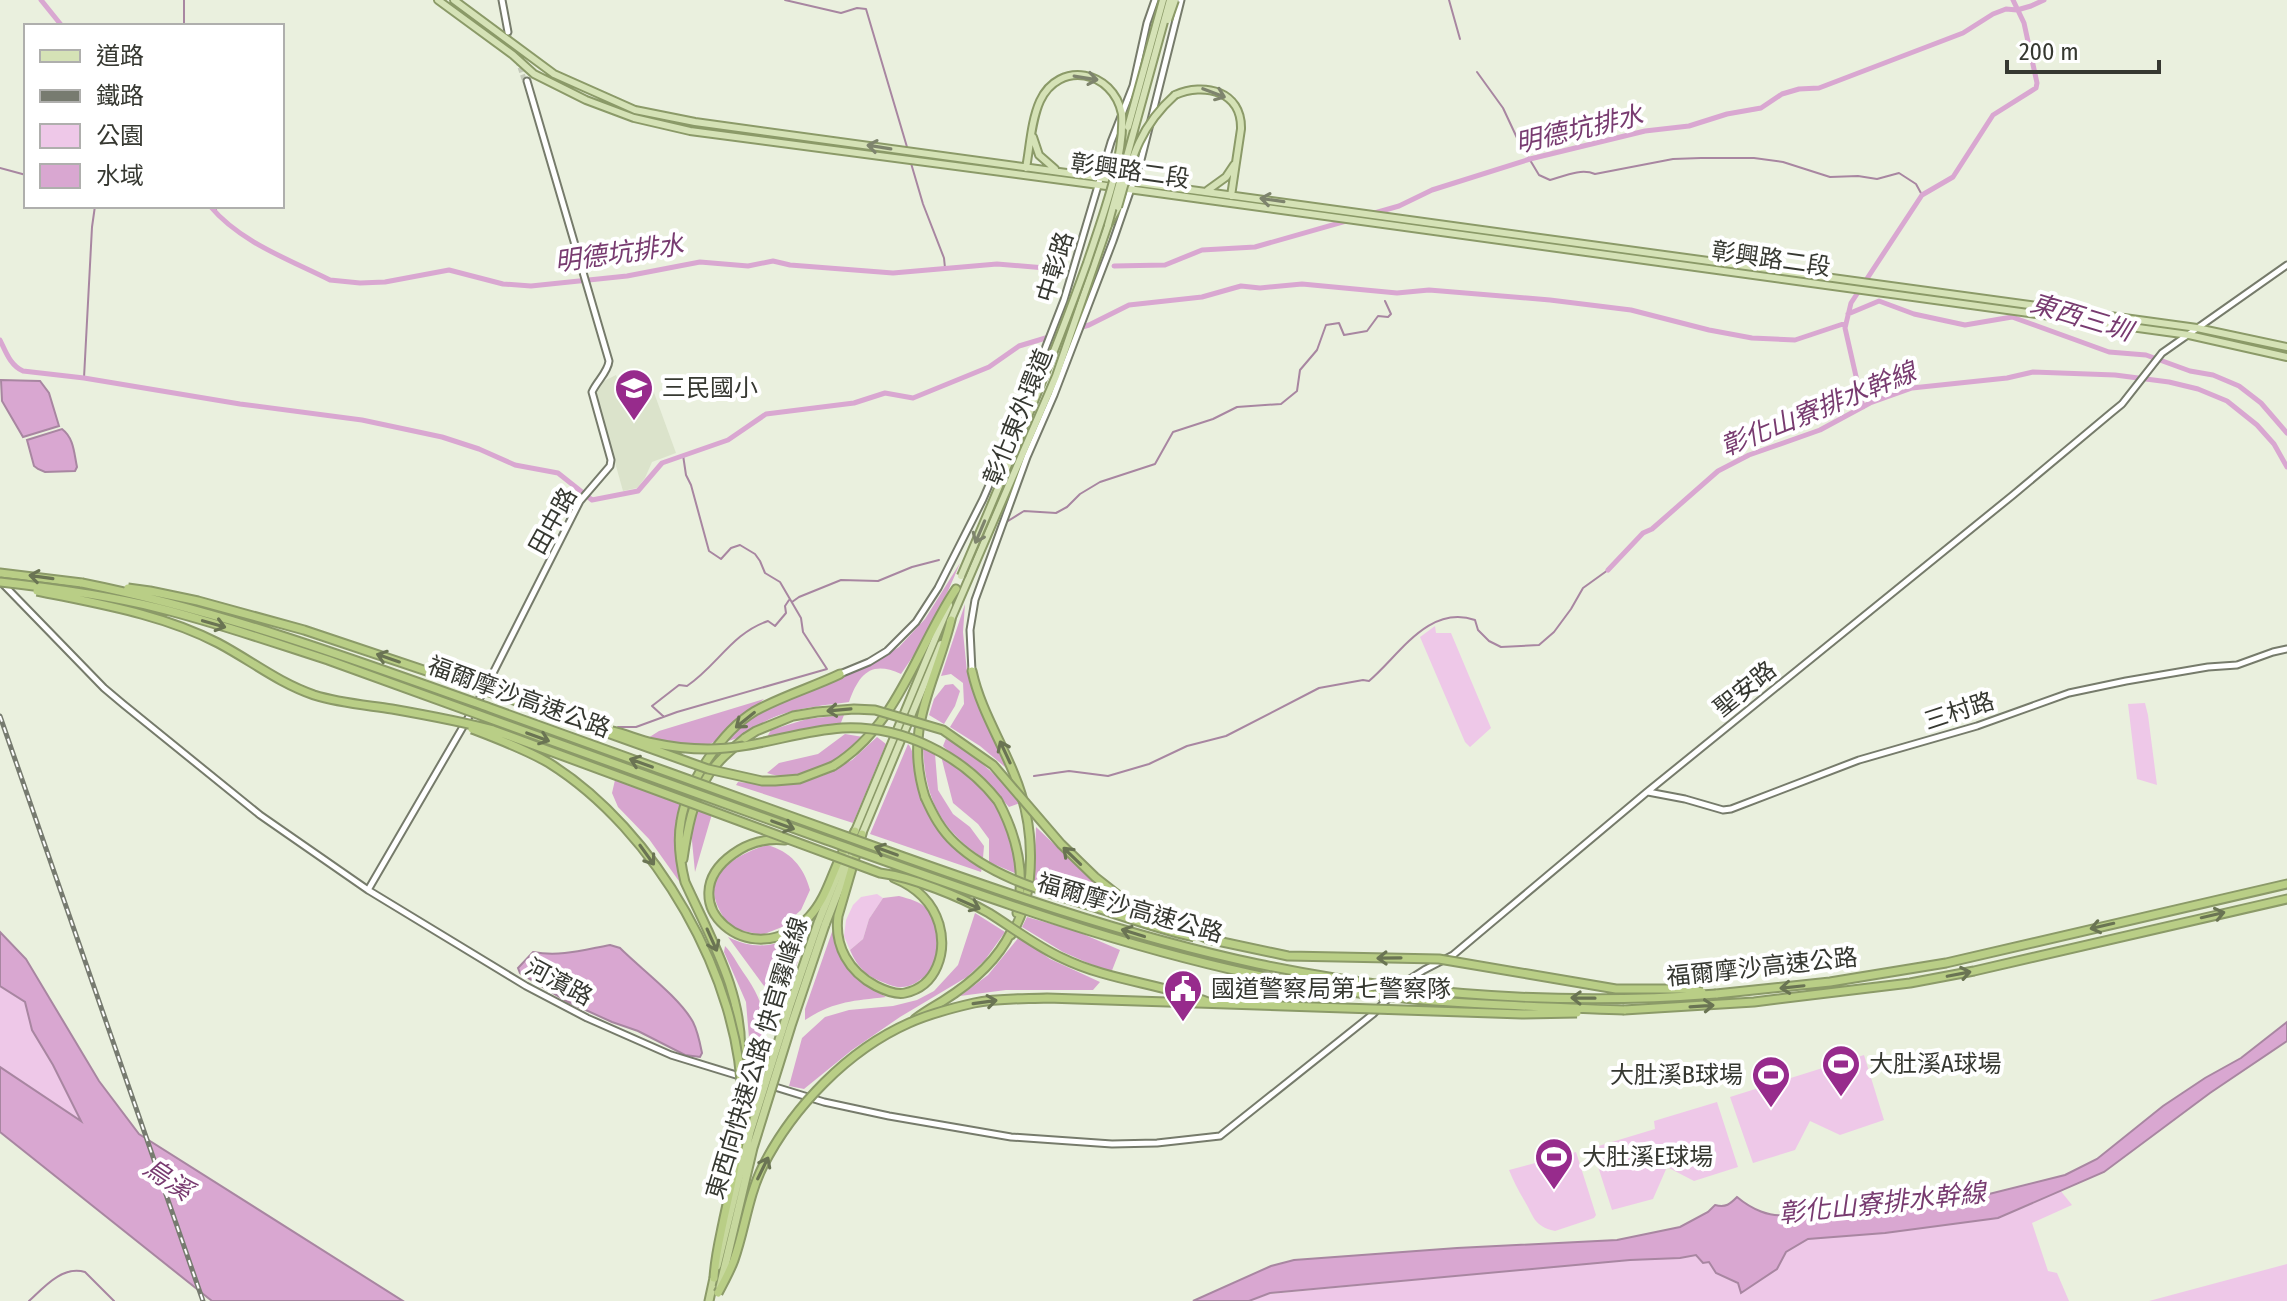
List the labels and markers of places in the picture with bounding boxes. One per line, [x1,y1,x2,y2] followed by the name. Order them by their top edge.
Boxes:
[613,367,655,422] school or university icon: 三民國小
[662,374,758,402] place label: 三民國小
[1162,968,1204,1023] public building icon: 國道警察局第七警察隊
[1211,975,1451,1003] place label: 國道警察局第七警察隊
[1820,1043,1862,1098] sports icon: 大肚溪A球場
[1869,1050,2002,1078] place label: 大肚溪A球場
[1750,1054,1792,1109] sports icon: 大肚溪B球場
[1610,1061,1743,1089] place label: 大肚溪B球場
[1533,1136,1575,1191] sports icon: 大肚溪E球場
[1582,1143,1713,1171] place label: 大肚溪E球場

